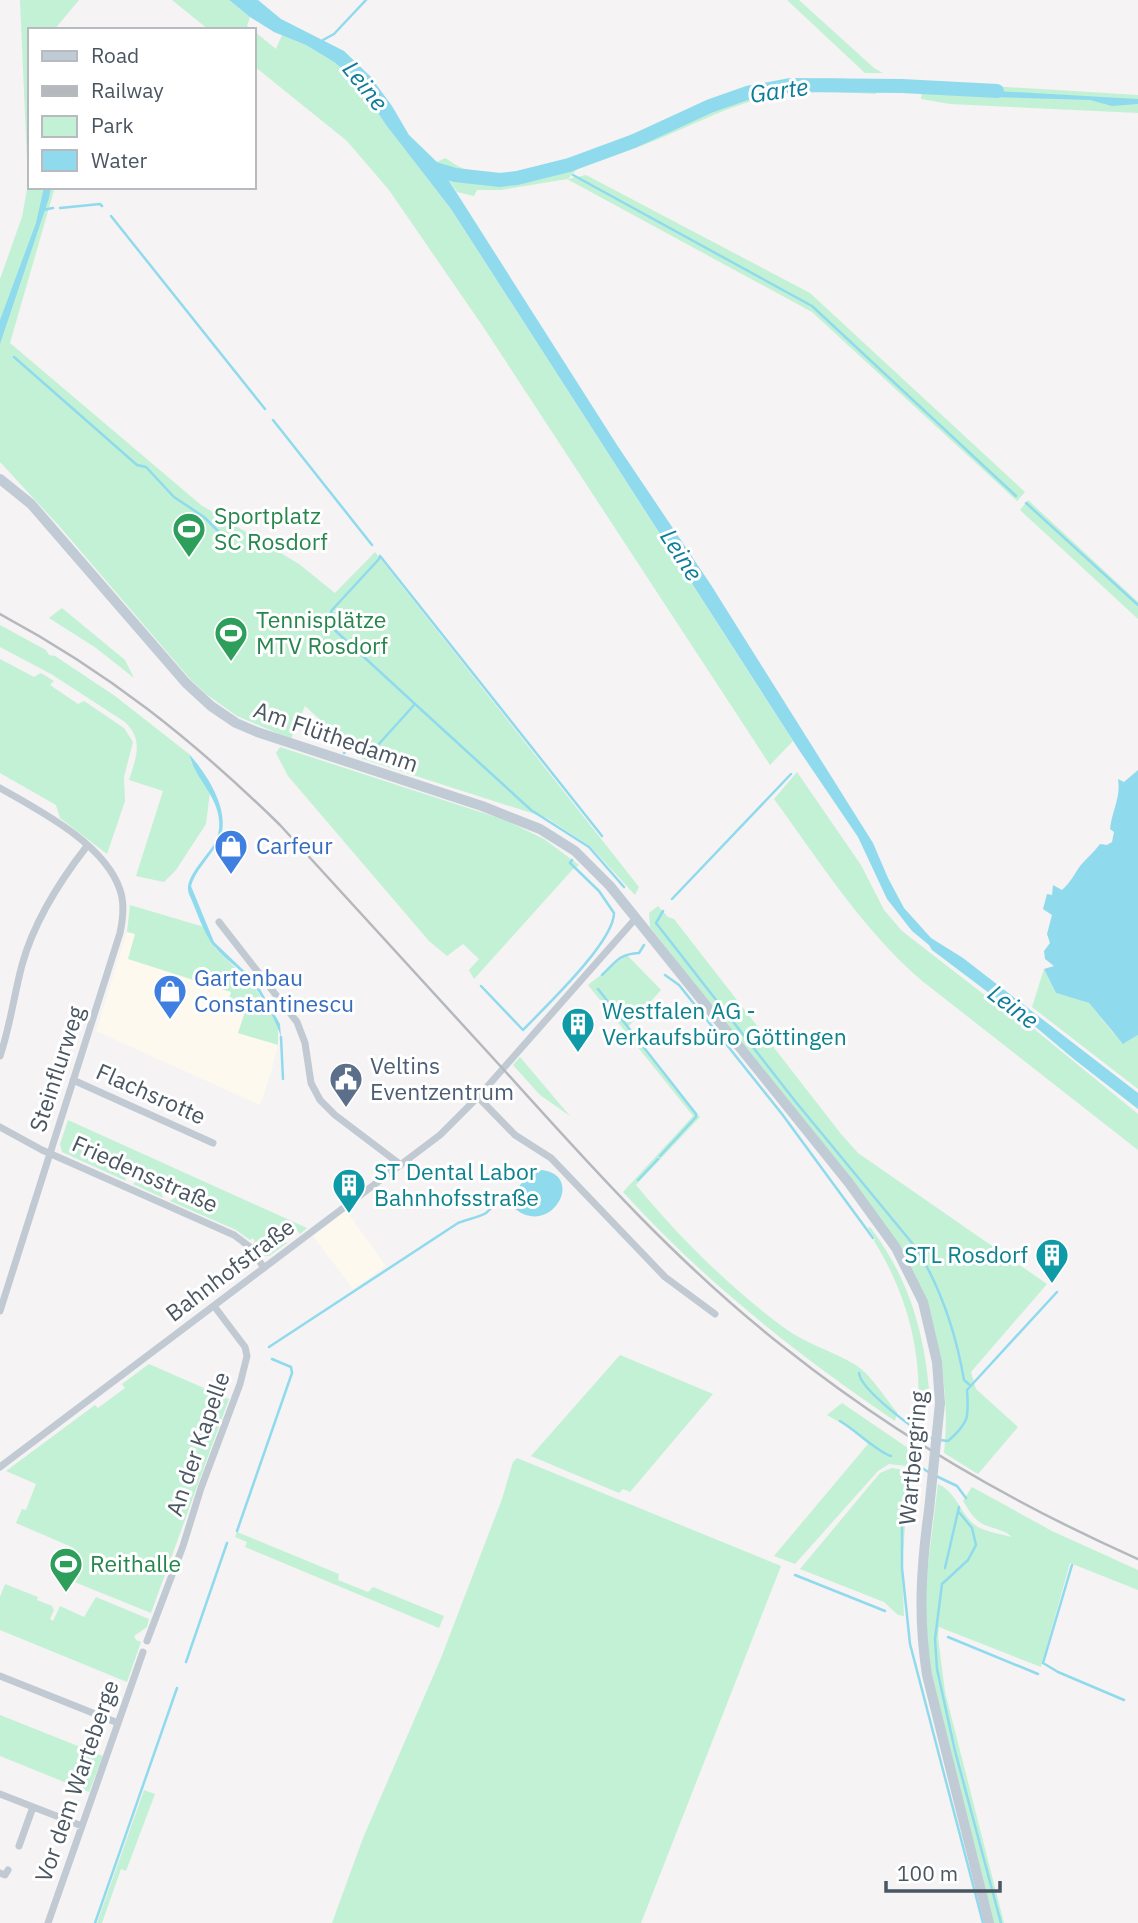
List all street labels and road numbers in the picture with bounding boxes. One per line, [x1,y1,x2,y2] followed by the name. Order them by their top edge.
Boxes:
[250,694,423,778] street label: Am Flüthedamm
[22,1002,90,1135] street label: Steinflurweg
[92,1056,211,1131] street label: Flachsrotte
[68,1128,223,1219] street label: Friedensstraße
[159,1211,300,1327] street label: Bahnhofstraße
[158,1368,236,1520] street label: An der Kapelle
[891,1390,933,1526] street label: Wartbergring
[27,1676,125,1886] street label: Vor dem Warteberge

